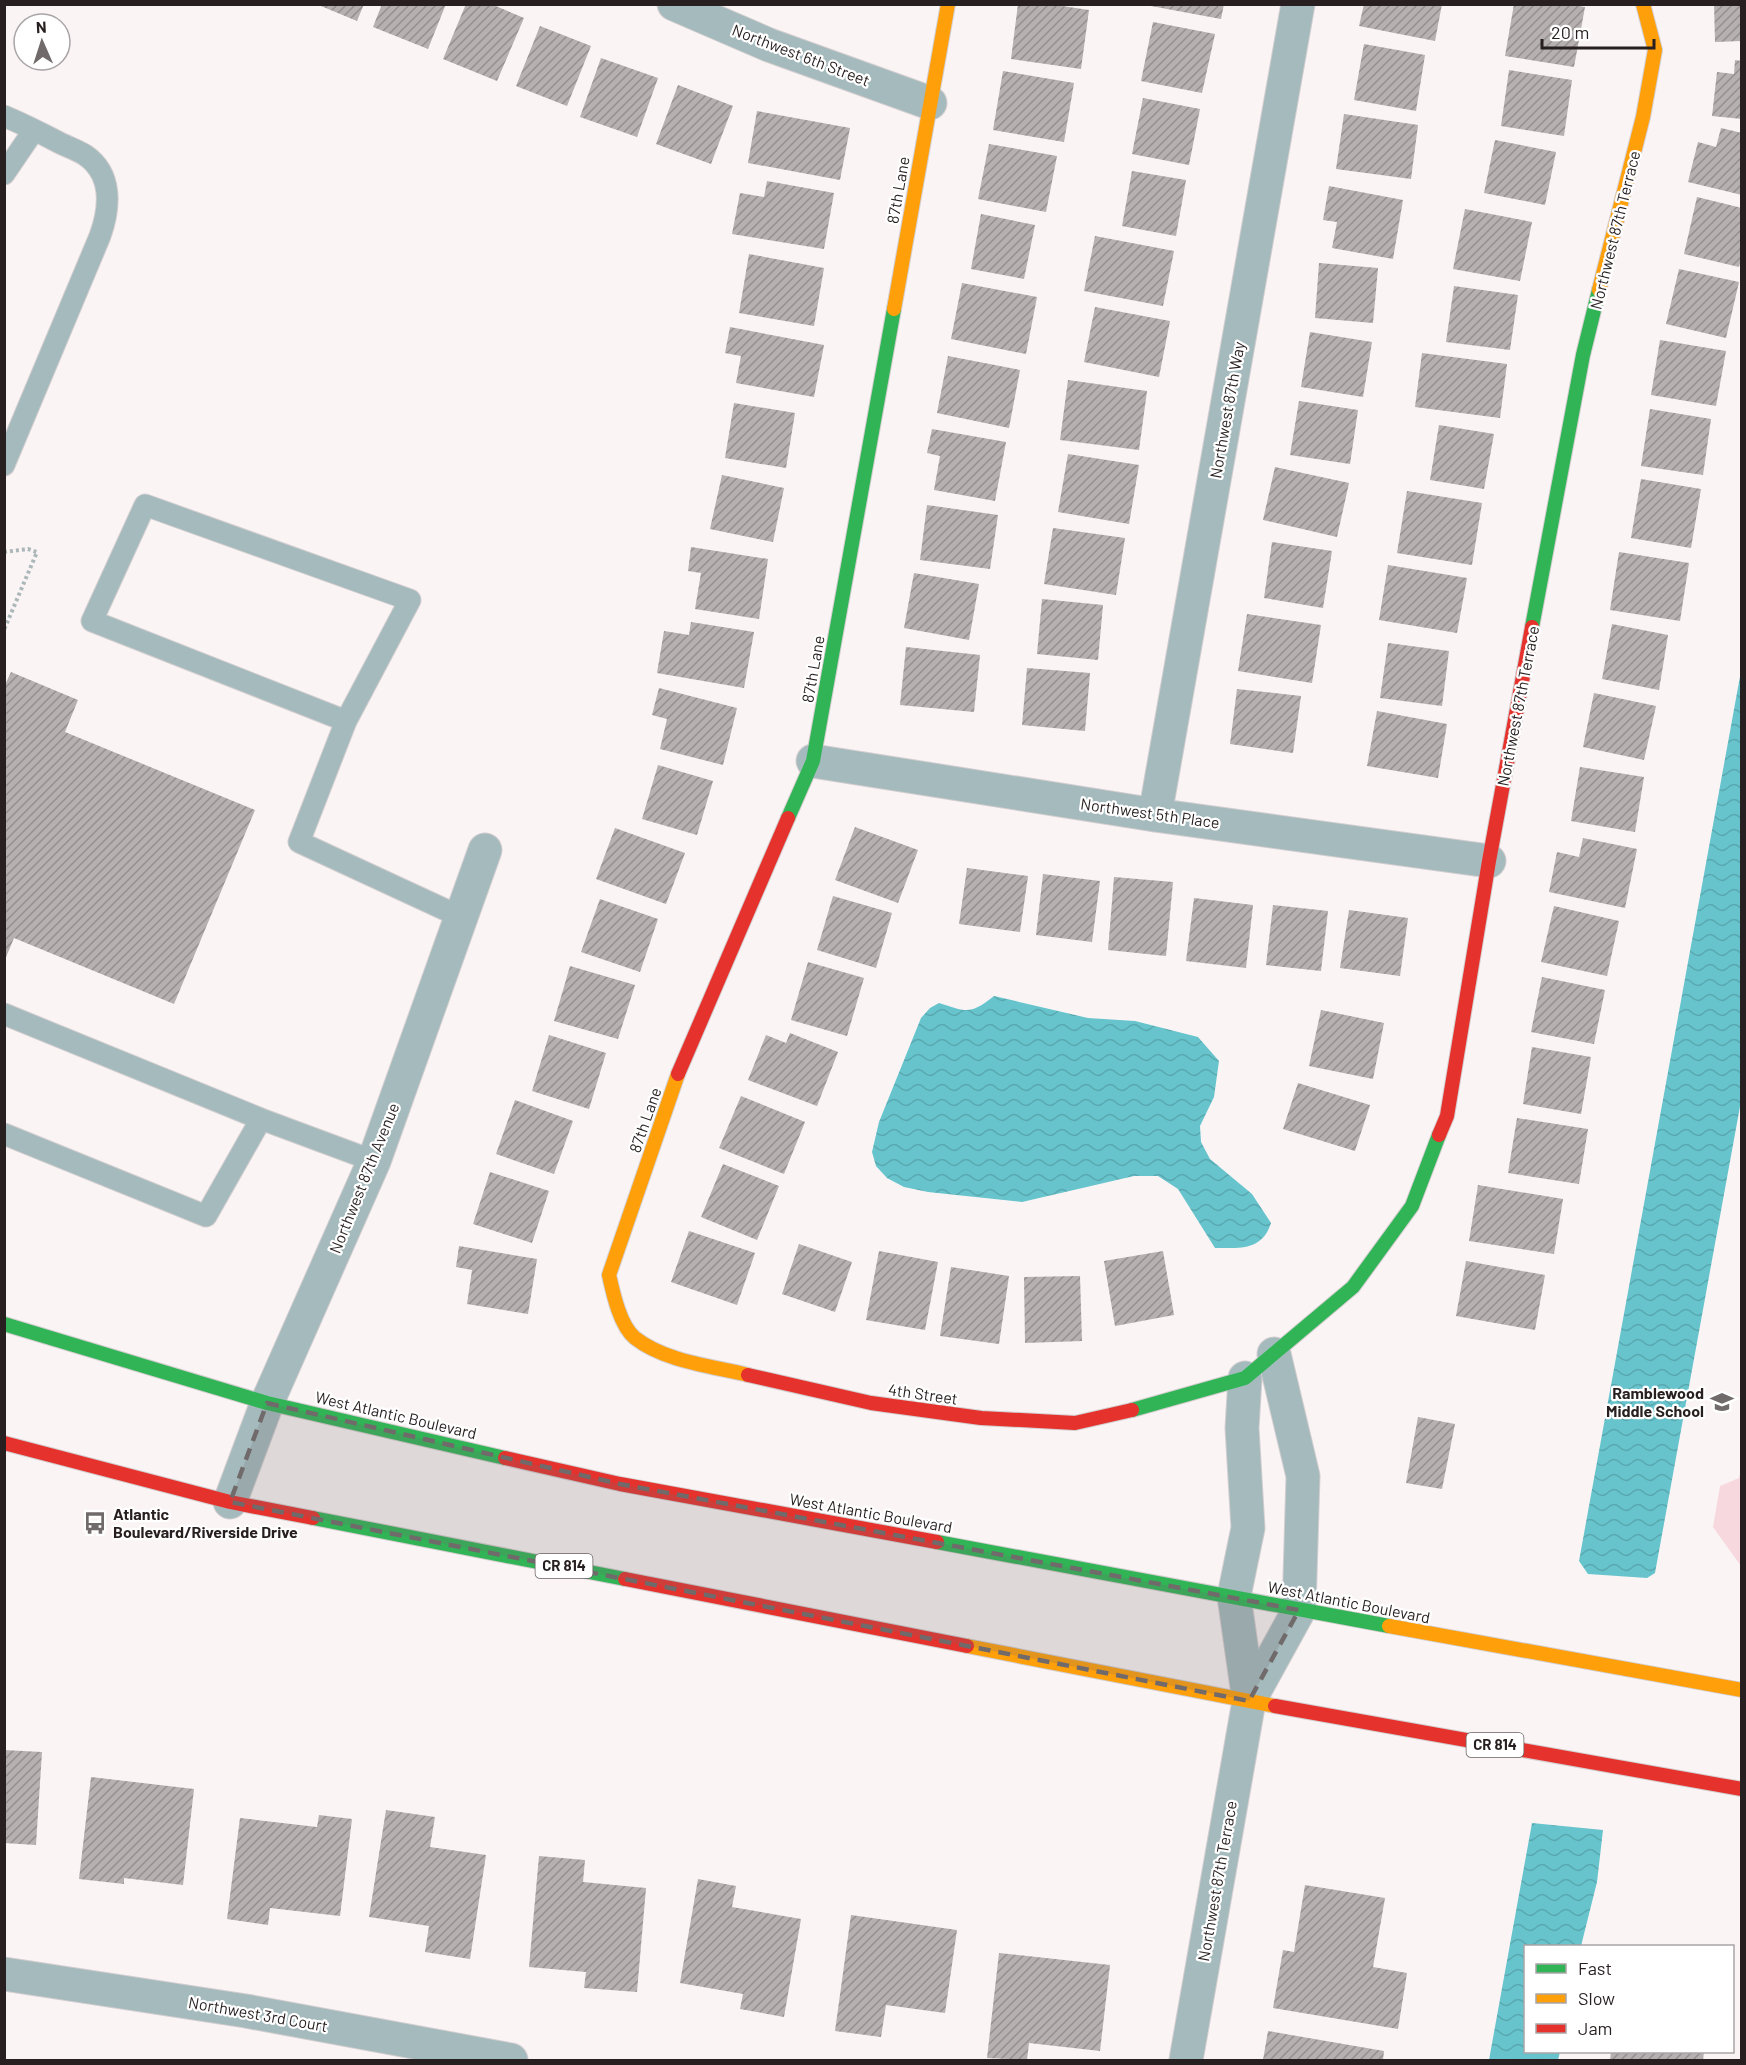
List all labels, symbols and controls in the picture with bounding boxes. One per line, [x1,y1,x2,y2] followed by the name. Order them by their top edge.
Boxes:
[12,12,72,72] north arrow
[1542,12,1654,50] scale bar
[35,17,47,36] text: N
[730,20,873,90] street label: Northwest 6th Street
[1551,21,1589,43] text: 20 m
[1586,149,1643,311] street label: Northwest 87th Terrace
[882,155,913,225] street label: 87th Lane
[1205,339,1248,480] street label: Northwest 87th Way
[1493,624,1542,788] street label: Northwest 87th Terrace
[797,634,828,704] street label: 87th Lane
[1079,793,1221,832] street label: Northwest 5th Place
[624,1085,665,1155] street label: 87th Lane
[325,1100,402,1256] street label: Northwest 87th Avenue
[887,1379,959,1408] street label: 4th Street
[1606,1383,1704,1420] place label: Ramblewood Middle School
[314,1387,479,1442] street label: West Atlantic Boulevard
[1709,1389,1735,1415] school or university icon: Ramblewood Middle School
[788,1489,954,1536] street label: West Atlantic Boulevard
[113,1504,298,1541] place label: Atlantic Boulevard/Riverside Drive
[82,1510,108,1536] bus stop icon: Atlantic Boulevard/Riverside Drive
[536,1554,592,1578] road number: CR 814
[1266,1576,1432,1627] street label: West Atlantic Boulevard
[1466,1733,1524,1757] road number: CR 814
[1193,1799,1240,1963] street label: Northwest 87th Terrace
[1524,1945,1734,2053] legend
[1578,1957,1612,1979] text: Fast
[1578,1987,1615,2009] text: Slow
[187,1992,329,2035] street label: Northwest 3rd Court
[1578,2017,1612,2039] text: Jam

